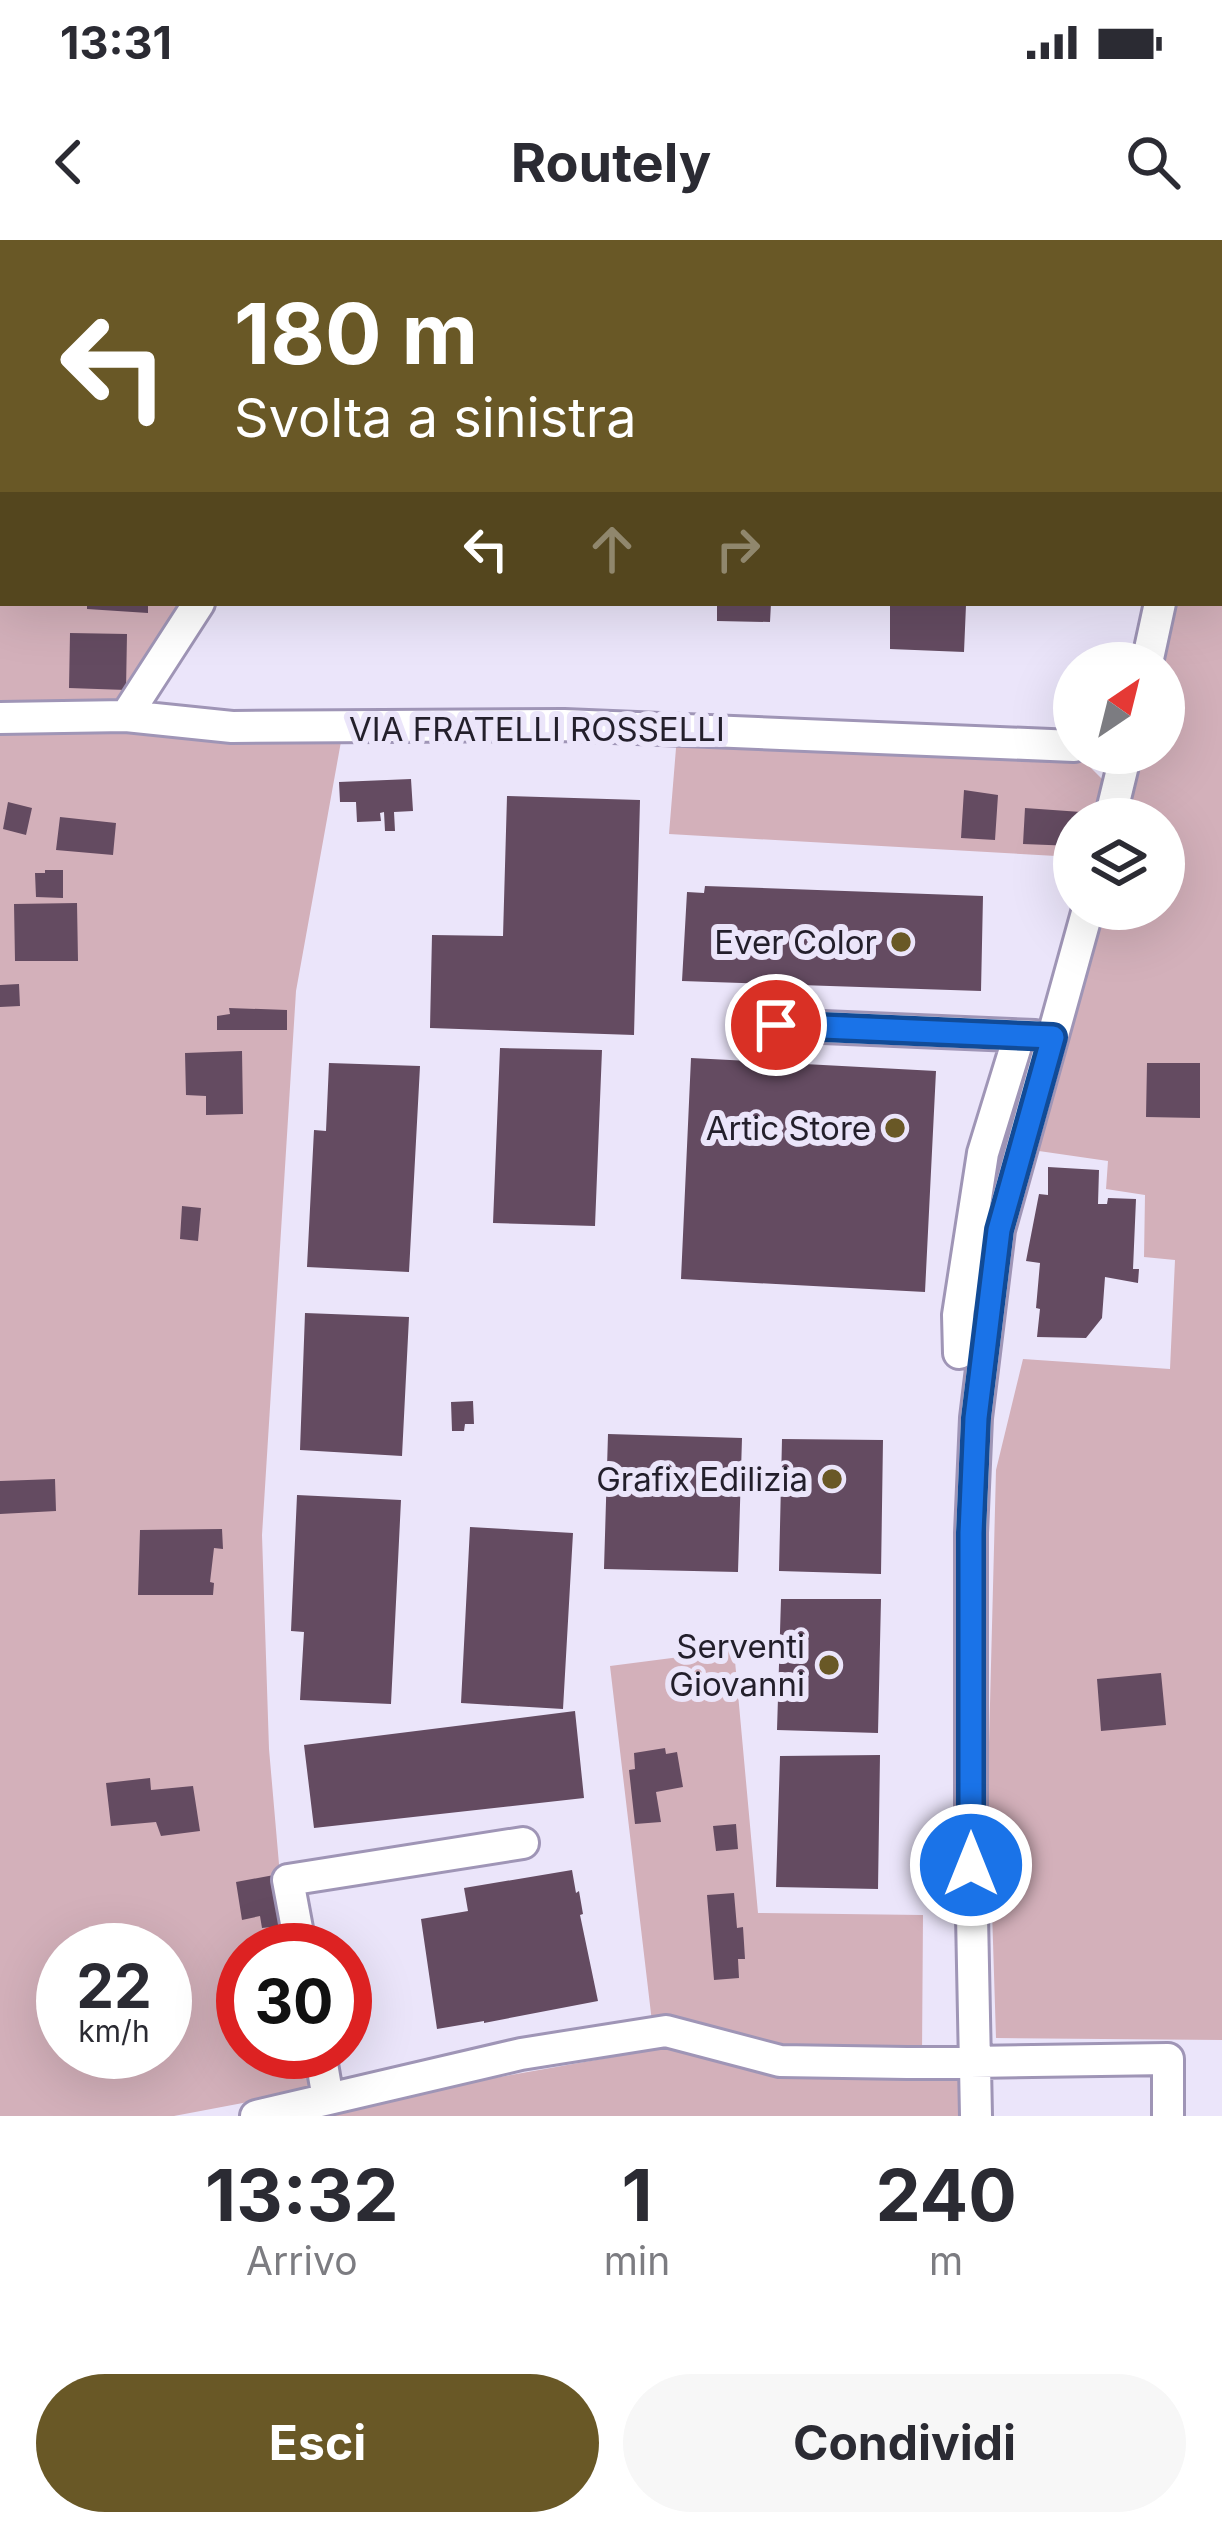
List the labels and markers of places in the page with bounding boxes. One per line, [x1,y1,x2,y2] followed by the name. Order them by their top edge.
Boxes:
[714,922,877,962] place label: Ever Color
[888,929,914,955] marker: Ever Color
[725,974,827,1076] pin
[706,1108,871,1148] place label: Artic Store
[882,1115,908,1141] marker: Artic Store
[596,1459,808,1499] place label: Grafix Edilizia
[819,1466,845,1492] marker: Grafix Edilizia
[669,1626,805,1704] place label: Serventi Giovanni
[816,1652,842,1678] marker: Serventi Giovanni

